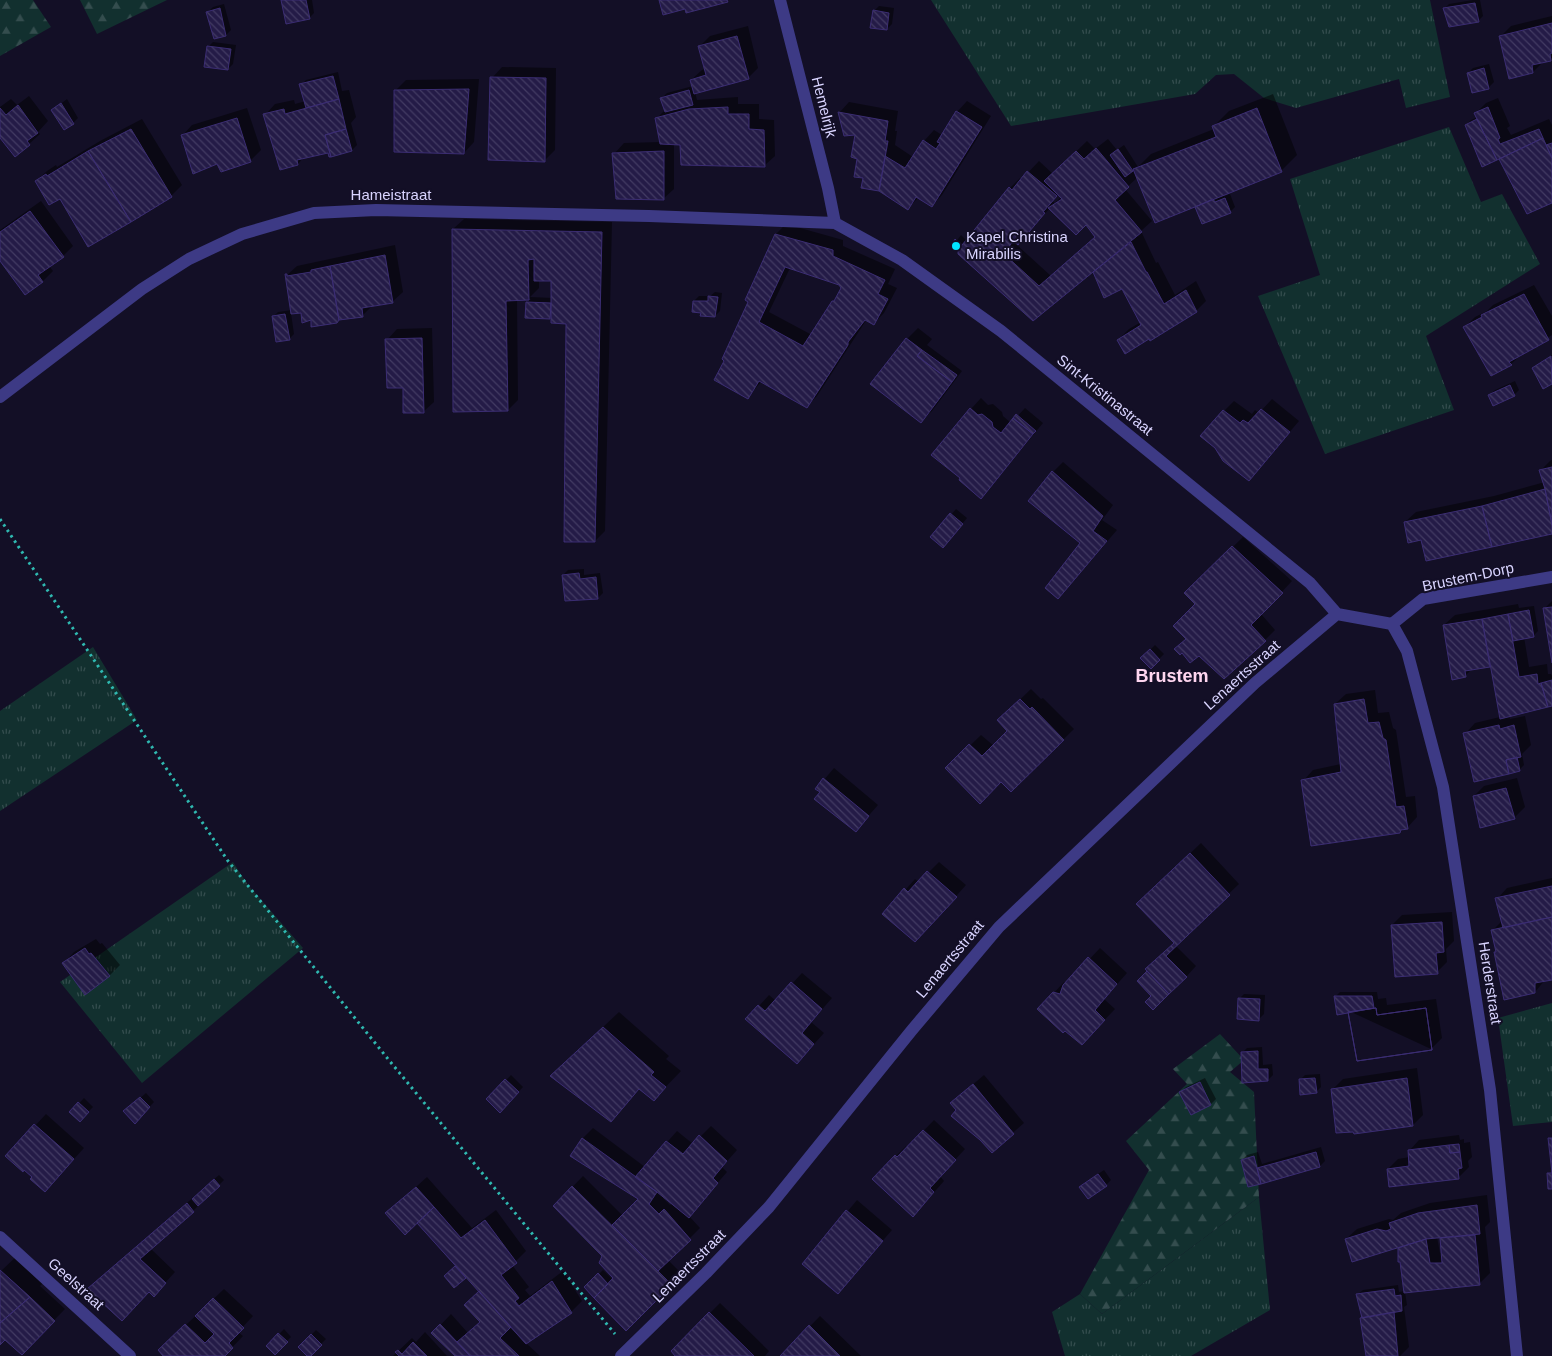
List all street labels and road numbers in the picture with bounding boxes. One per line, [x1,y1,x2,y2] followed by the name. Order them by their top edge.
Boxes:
[809,74,840,140] street label: Hemelrijk
[351,186,432,203] street label: Hameistraat
[1054,351,1157,439] street label: Sint-Kristinastraat
[1420,558,1515,595] street label: Brustem-Dorp
[1200,636,1284,713] street label: Lenaertsstraat
[912,916,987,1001] street label: Lenaertsstraat
[1476,940,1506,1026] street label: Herderstraat
[649,1225,729,1306] street label: Lenaertsstraat
[45,1254,108,1314] street label: Geelstraat

